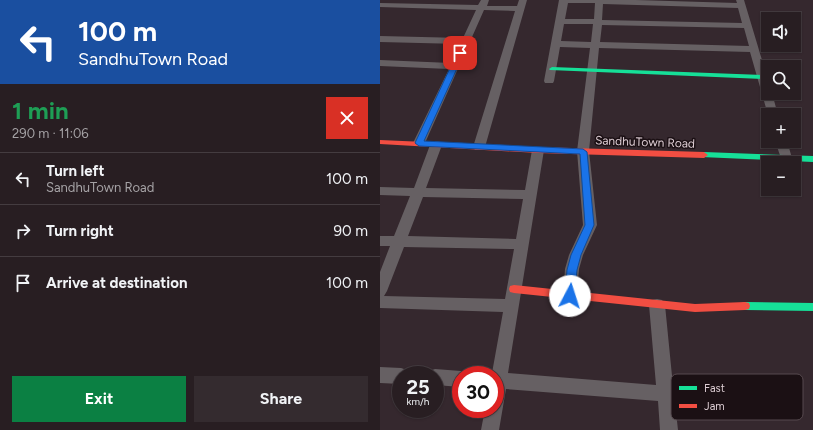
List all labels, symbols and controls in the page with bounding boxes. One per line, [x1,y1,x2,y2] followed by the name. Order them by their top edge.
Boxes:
[761,12,801,196] map controls
[761,12,801,52] button: sound
[78,14,157,48] text: 100 m
[12,16,64,68] icon: left
[443,36,477,70] pin
[449,42,471,64] icon: arrive
[78,48,228,70] text: SandhuTown Road
[761,60,801,100] button: search
[12,96,69,125] text: 1 min
[326,97,368,139] button: close
[761,108,801,148] button: +
[12,126,89,141] text: 290 m · 11:06
[595,133,695,151] street label: SandhuTown Road
[761,156,801,196] button: −
[46,162,104,180] text: Turn left
[12,168,34,190] icon: left
[326,170,368,188] text: 100 m
[46,180,154,195] text: SandhuTown Road
[12,220,34,242] icon: right
[46,222,114,240] text: Turn right
[333,222,368,240] text: 90 m
[12,272,34,294] icon: arrive
[46,274,187,292] text: Arrive at destination
[326,274,368,292] text: 100 m
[549,275,591,317] position arrow
[452,366,504,418] speed limit sign: 30
[671,374,803,420] legend
[406,375,430,399] text: 25
[12,376,186,422] button: Exit
[194,376,368,422] button: Share
[704,382,725,395] text: Fast
[407,395,429,408] text: km/h
[704,400,725,413] text: Jam

